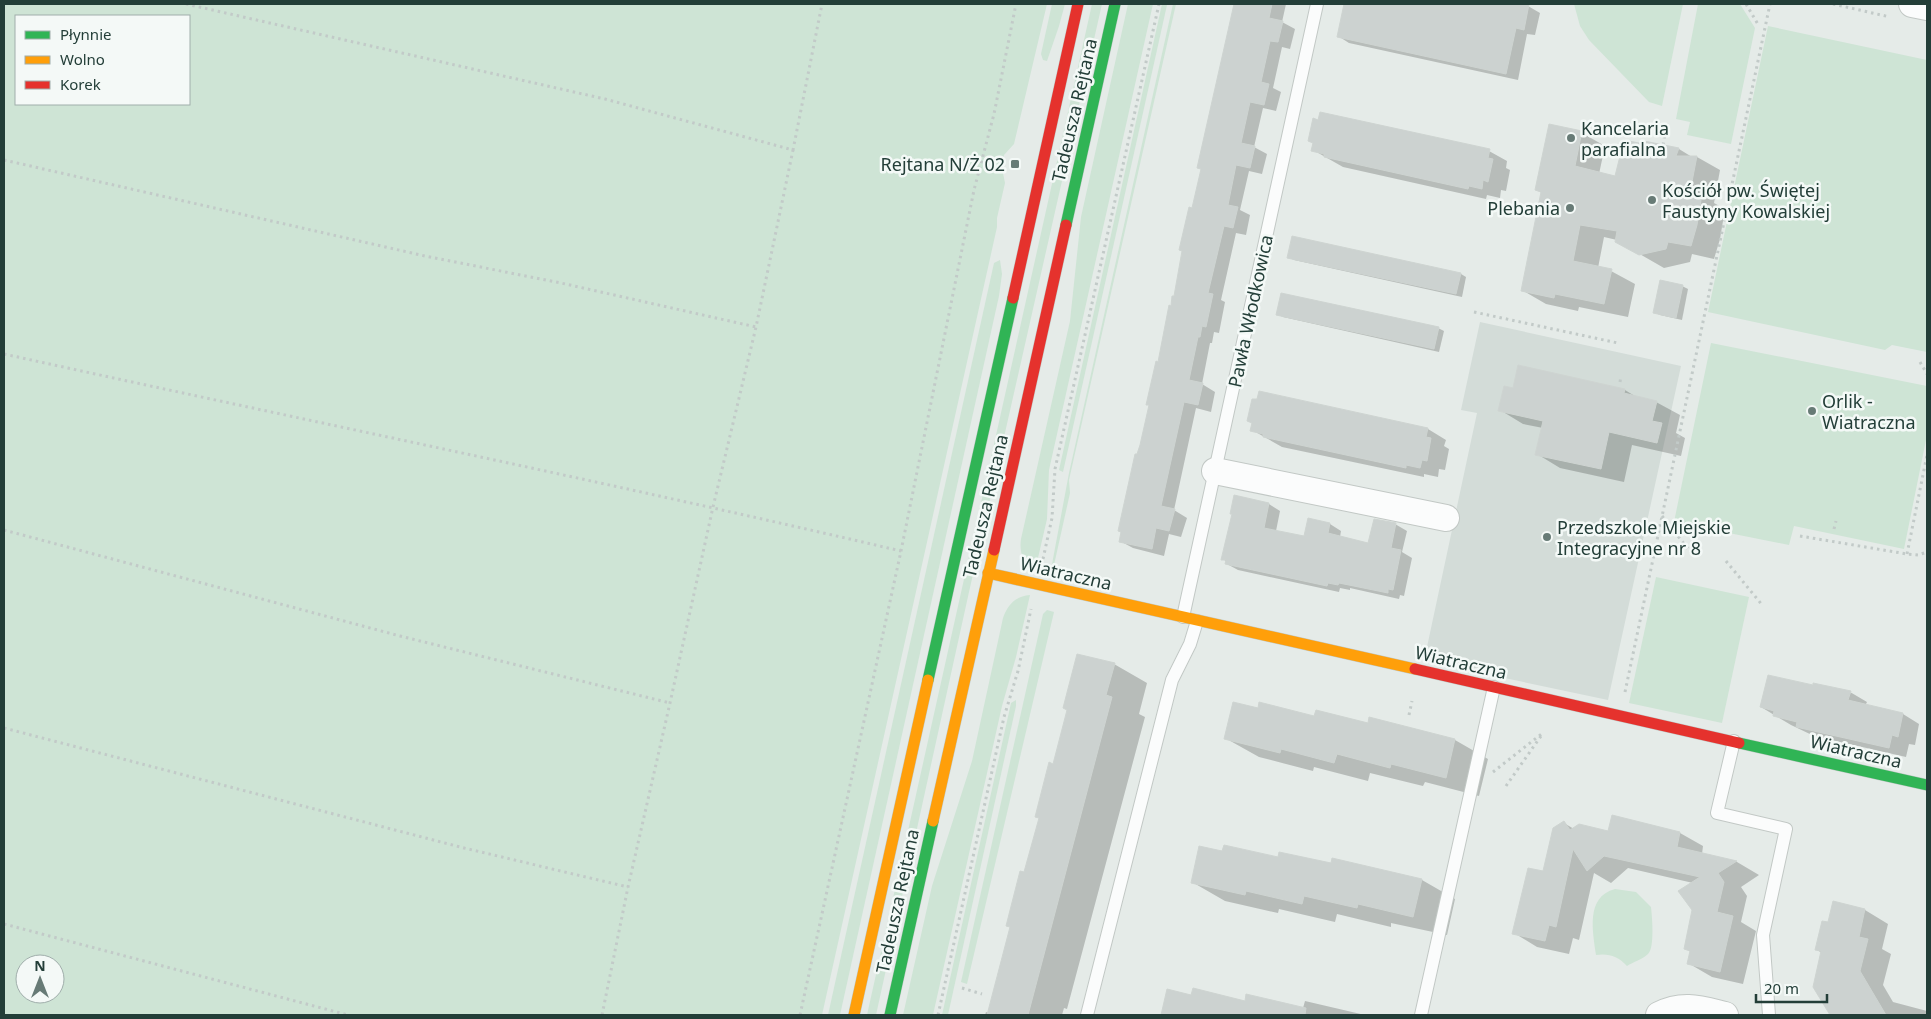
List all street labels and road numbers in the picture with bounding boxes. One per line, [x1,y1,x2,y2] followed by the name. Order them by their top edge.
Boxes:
[1046,36,1102,184] street label: Tadeusza Rejtana
[1222,232,1278,390] street label: Pawła Włodkowica
[957,432,1013,580] street label: Tadeusza Rejtana
[1018,551,1114,595] street label: Wiatraczna
[1413,640,1509,684] street label: Wiatraczna
[1808,729,1904,773] street label: Wiatraczna
[870,827,924,975] street label: Tadeusza Rejtana

